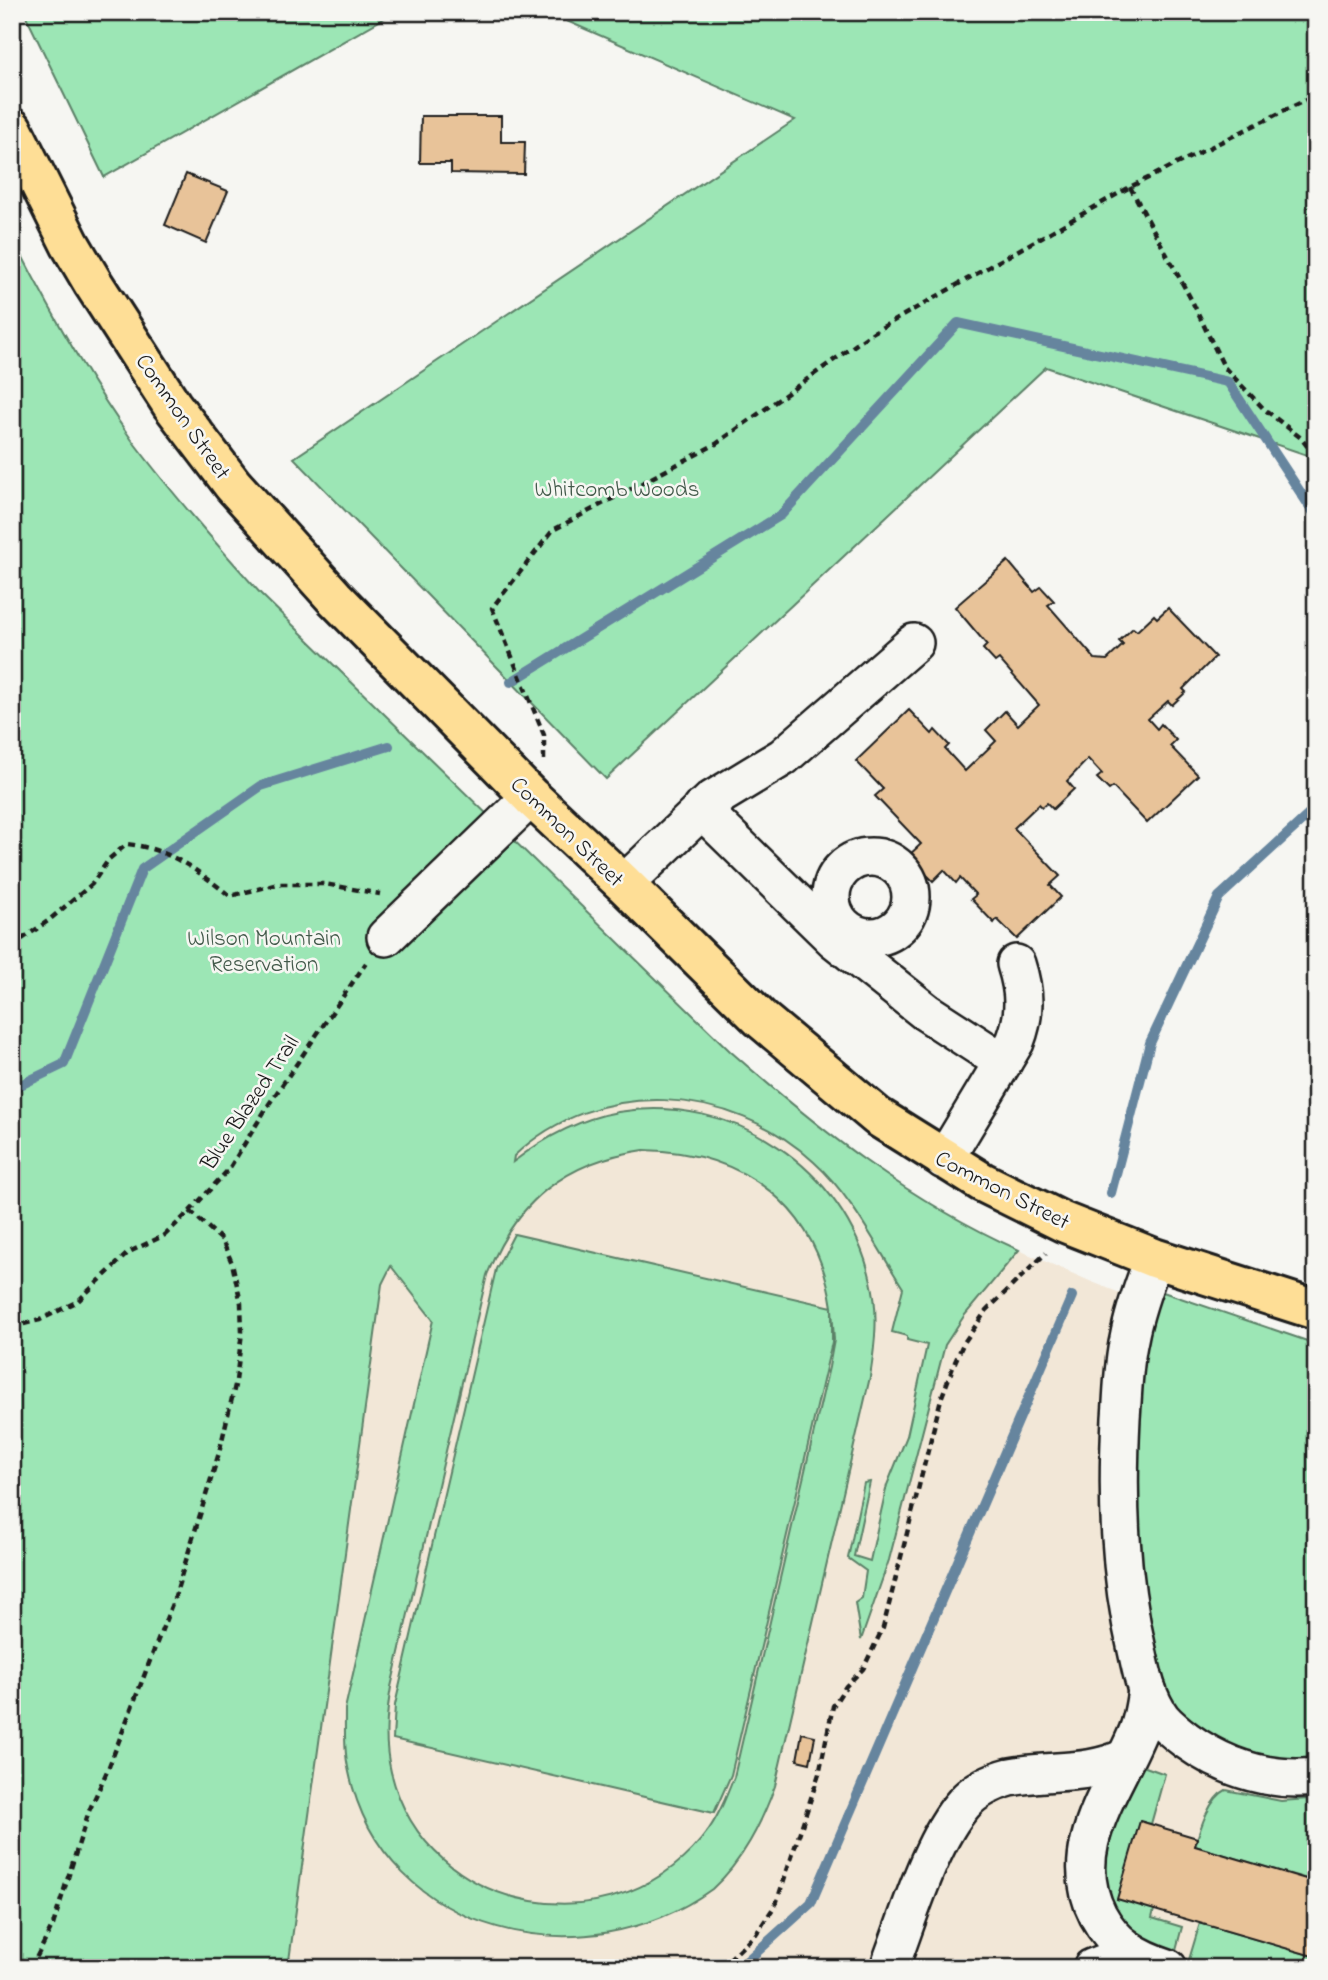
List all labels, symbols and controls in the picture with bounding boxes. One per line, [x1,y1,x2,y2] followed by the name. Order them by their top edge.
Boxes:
[126,348,238,487] street label: Common Street
[535,474,699,507] park label: Whitcomb Woods
[502,770,631,896] street label: Common Street
[187,923,341,982] park label: Wilson Mountain Reservation
[193,1029,309,1178] street label: Blue Blazed Trail
[929,1143,1075,1239] street label: Common Street

